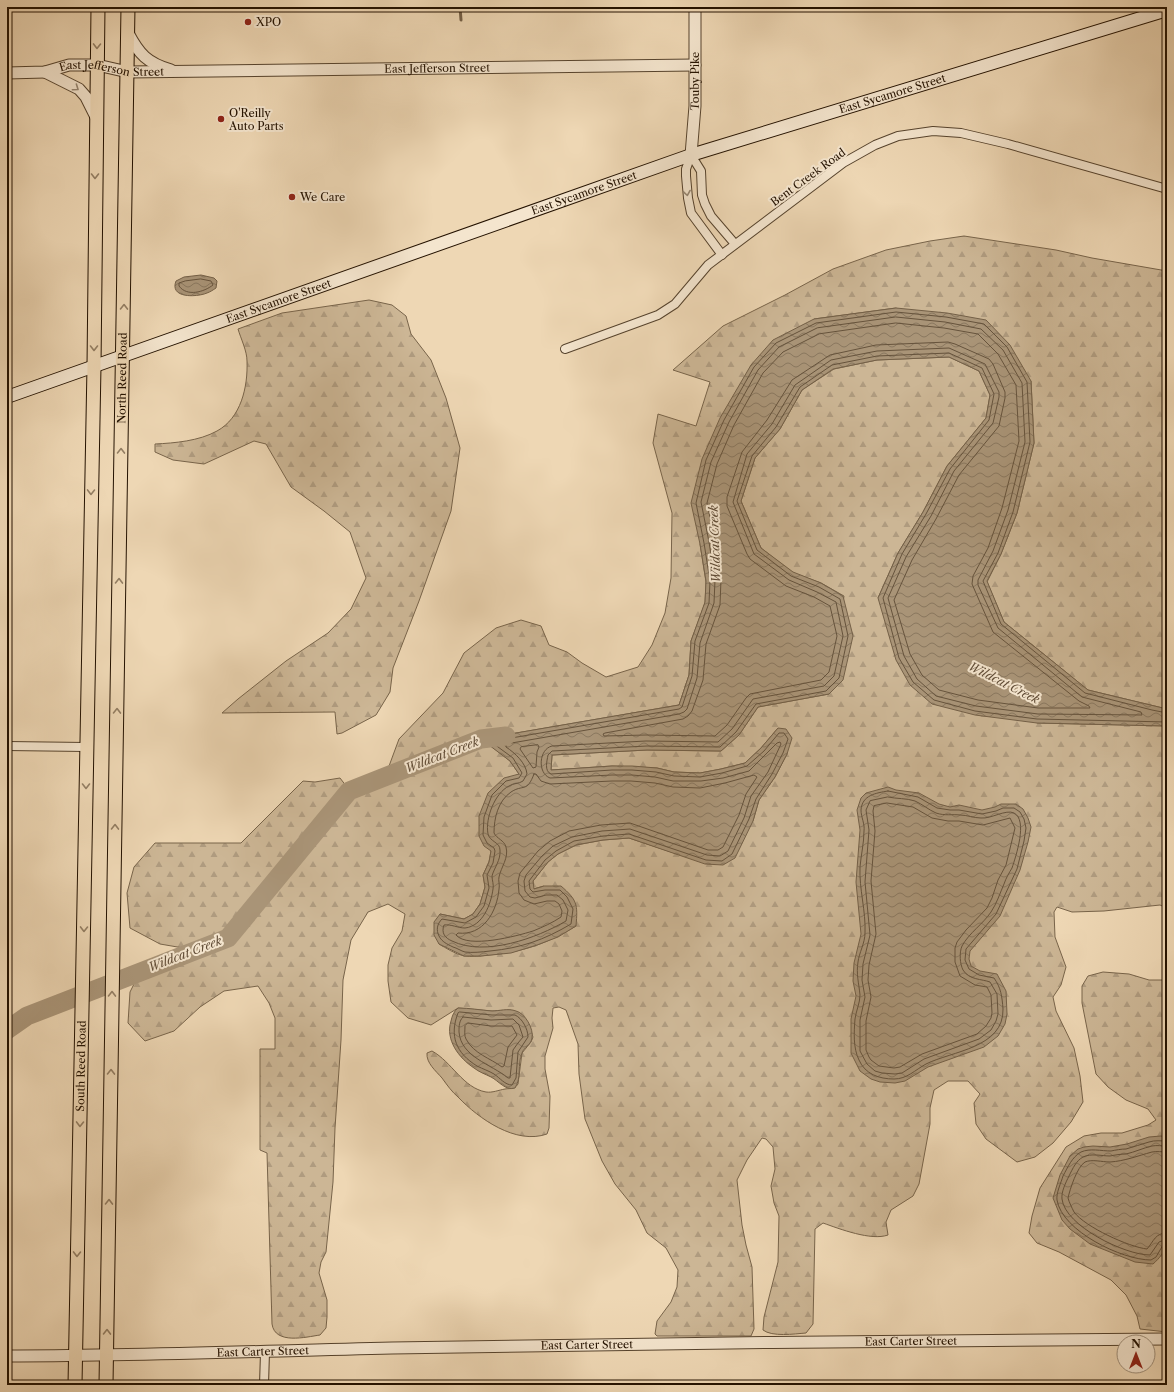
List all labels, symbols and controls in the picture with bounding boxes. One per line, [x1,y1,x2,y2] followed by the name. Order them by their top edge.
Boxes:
[255,15,281,29] place label: XPO
[243,17,253,27] marker: XPO
[93,43,101,49] one-way arrow
[688,52,702,111] street label: Touby Pike
[58,58,164,79] street label: East Jefferson Street
[384,61,490,76] street label: East Jefferson Street
[837,71,947,117] street label: East Sycamore Street
[72,83,79,90] one-way arrow
[228,106,284,133] place label: O'Reilly Auto Parts
[216,114,226,124] marker: O'Reilly Auto Parts
[768,145,848,209] street label: Bent Creek Road
[529,168,639,218] street label: East Sycamore Street
[91,173,99,179] one-way arrow
[299,190,345,204] place label: We Care
[682,190,691,196] one-way arrow
[287,192,297,202] marker: We Care
[224,276,333,326] street label: East Sycamore Street
[119,304,128,310] one-way arrow
[114,332,130,424] street label: North Reed Road
[90,345,98,351] one-way arrow
[117,448,125,454] one-way arrow
[87,489,95,495] one-way arrow
[706,504,723,583] water label: Wildcat Creek
[115,578,123,584] one-way arrow
[966,658,1043,707] water label: Wildcat Creek
[113,708,121,714] one-way arrow
[403,733,481,775] water label: Wildcat Creek
[81,783,90,789] one-way arrow
[111,824,119,830] one-way arrow
[80,926,88,932] one-way arrow
[146,932,224,974] water label: Wildcat Creek
[108,991,116,997] one-way arrow
[73,1020,89,1112] street label: South Reed Road
[107,1069,115,1075] one-way arrow
[76,1121,84,1127] one-way arrow
[105,1199,113,1205] one-way arrow
[73,1251,81,1257] one-way arrow
[103,1329,111,1335] one-way arrow
[865,1334,957,1349] street label: East Carter Street
[1116,1334,1156,1374] north arrow
[540,1337,633,1352] street label: East Carter Street
[1131,1337,1141,1351] text: N
[216,1343,309,1360] street label: East Carter Street

